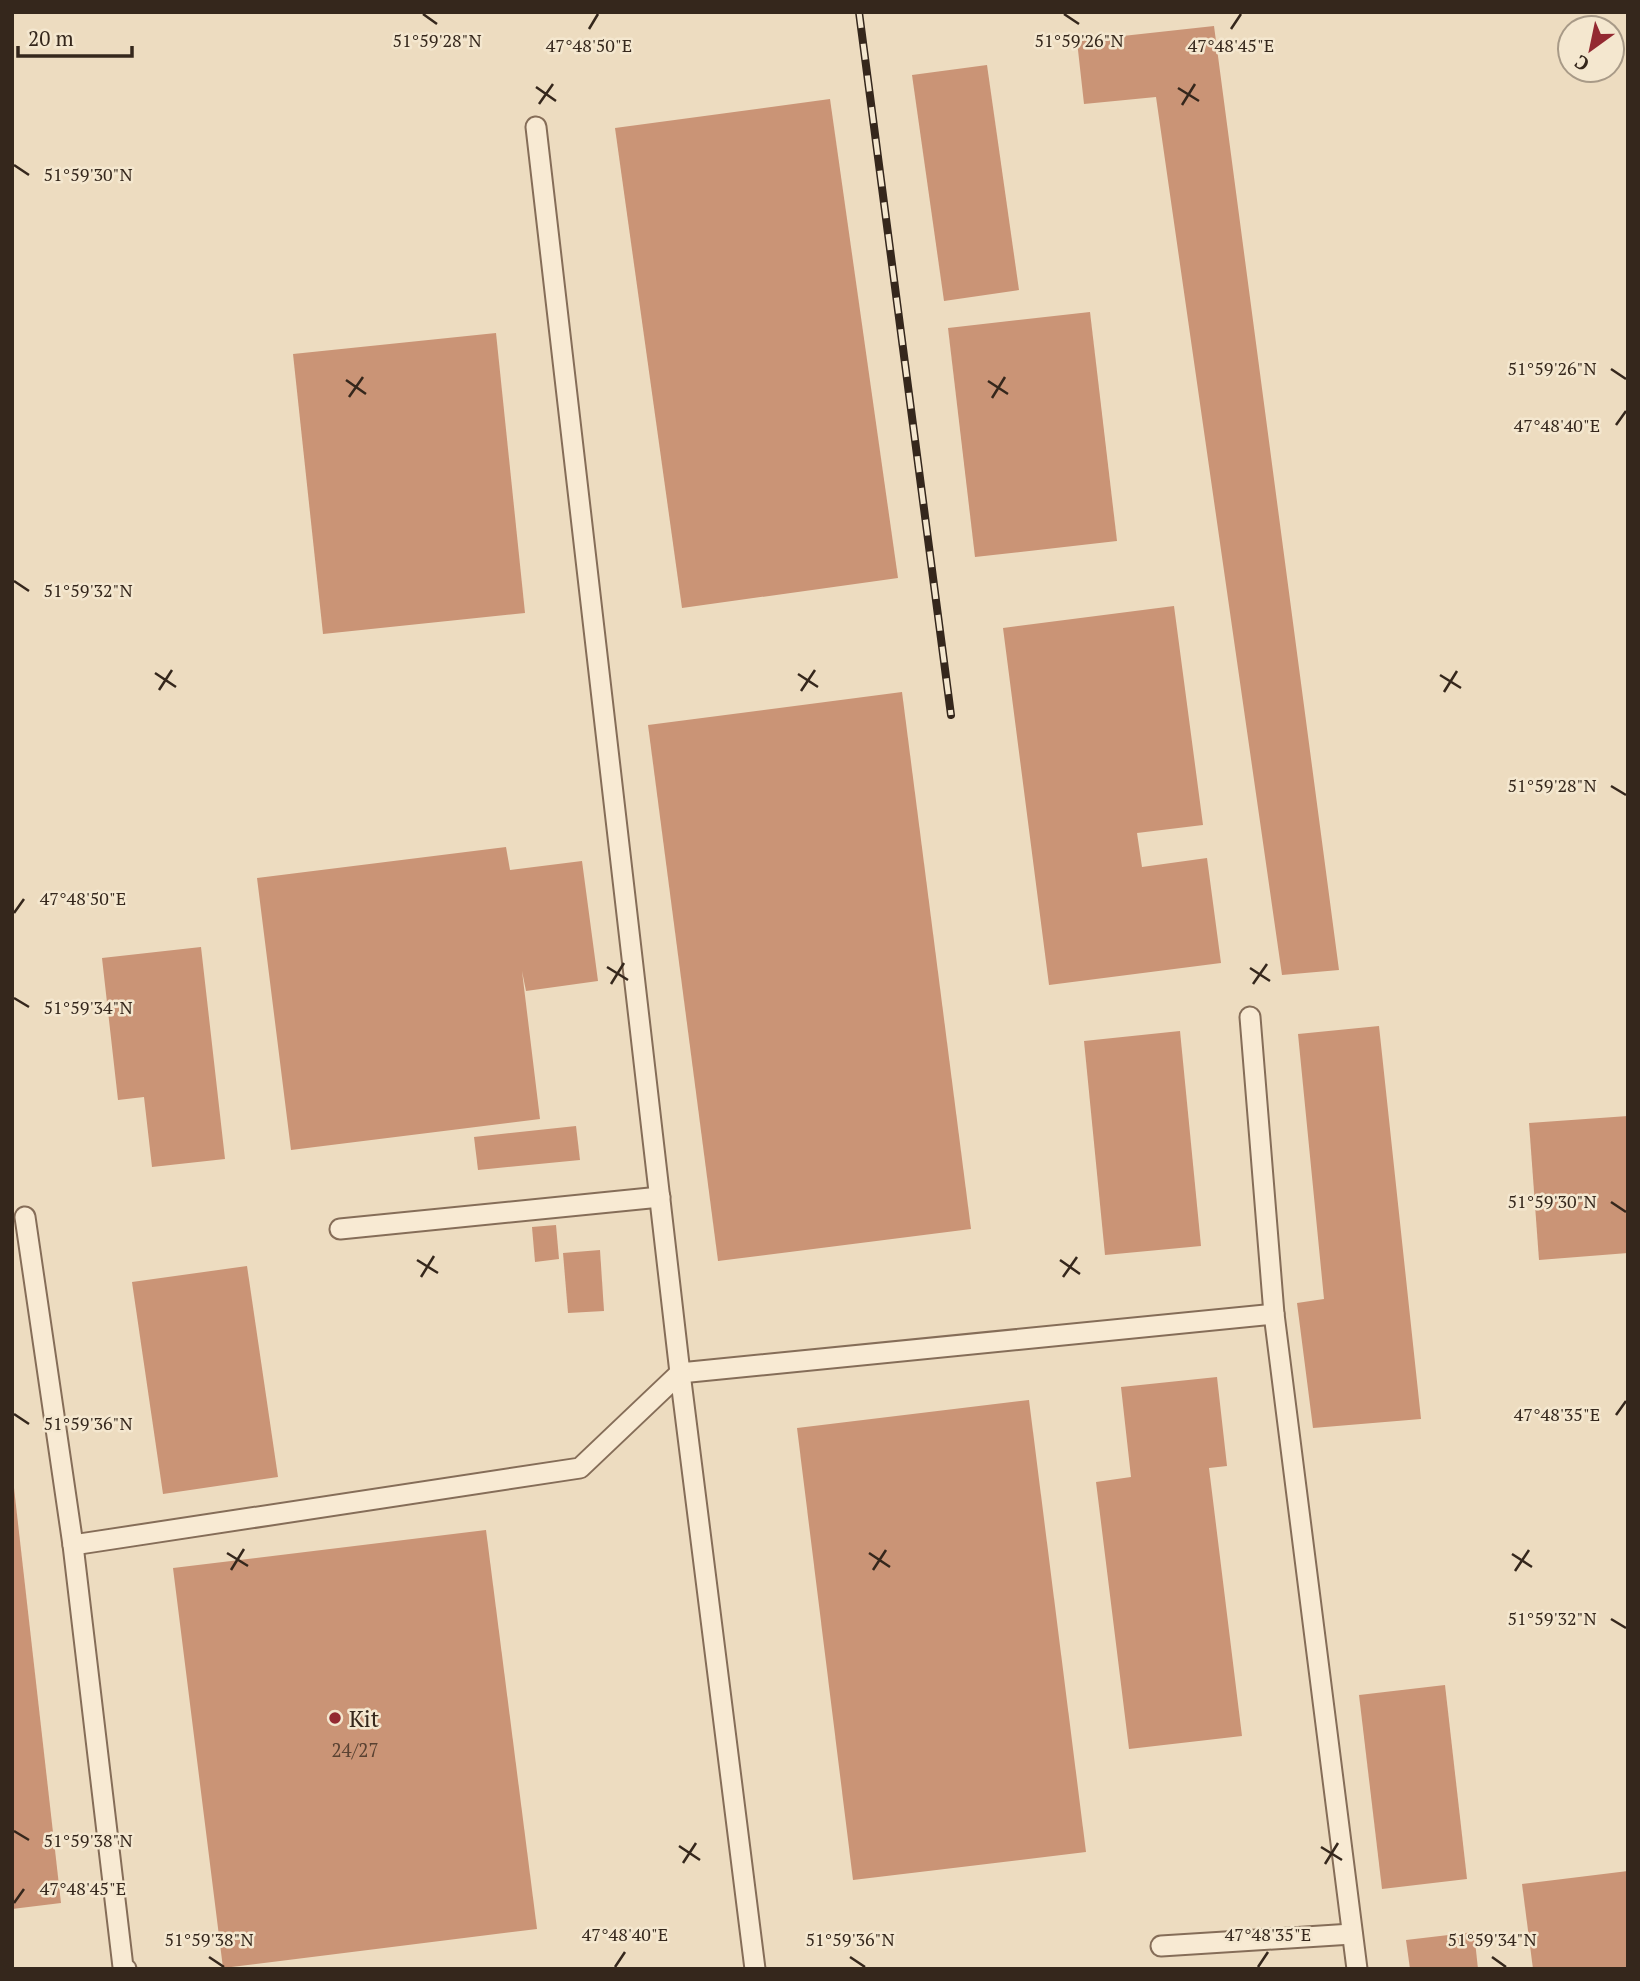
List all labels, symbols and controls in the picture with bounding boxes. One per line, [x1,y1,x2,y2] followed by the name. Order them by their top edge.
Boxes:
[18,14,131,58] scale bar
[1556,14,1626,84] north arrow
[28,24,74,52] text: 20 m
[392,28,482,52] text: 51°59'28"N
[1034,28,1124,52] text: 51°59'26"N
[546,33,632,57] text: 47°48'50"E
[1188,33,1274,57] text: 47°48'45"E
[1569,50,1593,78] text: С
[43,162,133,186] text: 51°59'30"N
[1507,356,1597,380] text: 51°59'26"N
[1514,413,1600,437] text: 47°48'40"E
[43,578,133,602] text: 51°59'32"N
[1507,773,1597,797] text: 51°59'28"N
[40,886,126,910] text: 47°48'50"E
[43,995,133,1019] text: 51°59'34"N
[1507,1189,1597,1213] text: 51°59'30"N
[1514,1402,1600,1426] text: 47°48'35"E
[43,1411,133,1435] text: 51°59'36"N
[1507,1606,1597,1630] text: 51°59'32"N
[349,1703,380,1734] place label: Kit
[327,1710,343,1726] marker: Kit
[331,1737,379,1762] house number: 24/27
[43,1828,133,1852] text: 51°59'38"N
[40,1876,126,1900] text: 47°48'45"E
[582,1922,668,1946] text: 47°48'40"E
[1225,1922,1311,1946] text: 47°48'35"E
[164,1927,254,1951] text: 51°59'38"N
[805,1927,895,1951] text: 51°59'36"N
[1447,1927,1537,1951] text: 51°59'34"N

